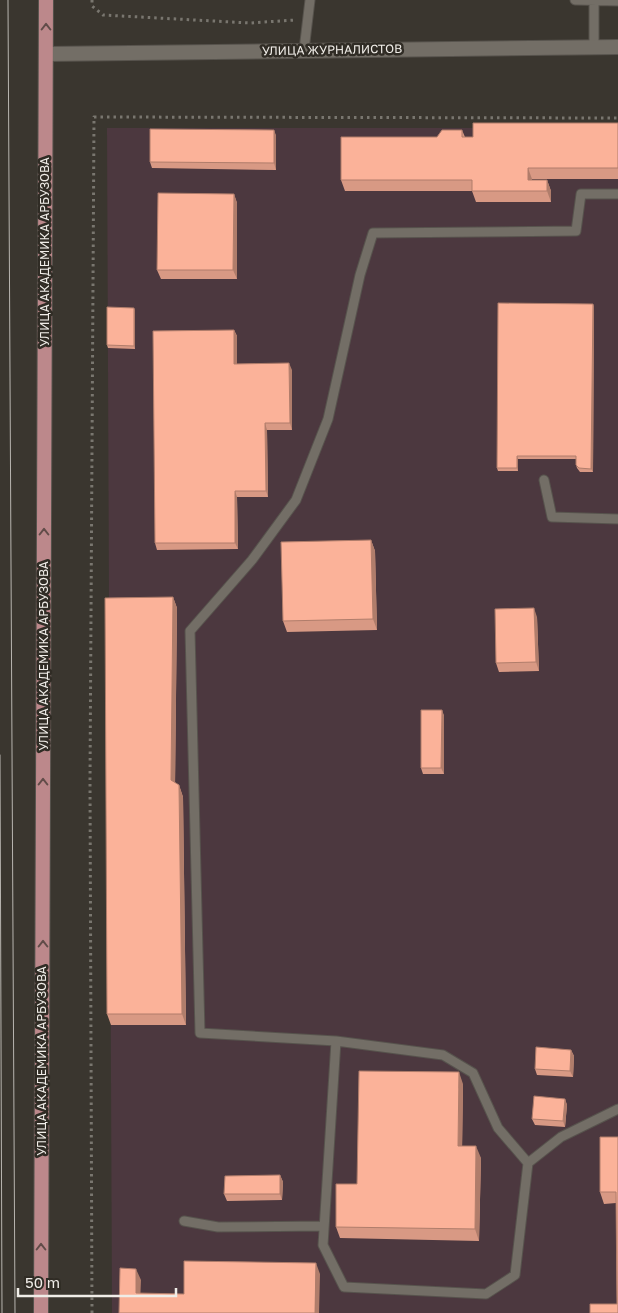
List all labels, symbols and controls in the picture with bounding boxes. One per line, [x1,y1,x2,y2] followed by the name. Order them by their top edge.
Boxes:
[41,23,51,30] one-way arrow
[262,41,402,58] street label: УЛИЦА ЖУРНАЛИСТОВ
[37,157,52,347] street label: УЛИЦА АКАДЕМИКА АРБУЗОВА
[39,528,49,536] one-way arrow
[36,561,51,751] street label: УЛИЦА АКАДЕМИКА АРБУЗОВА
[38,778,48,786] one-way arrow
[38,940,48,948] one-way arrow
[34,966,49,1156] street label: УЛИЦА АКАДЕМИКА АРБУЗОВА
[36,1243,47,1251] one-way arrow
[18,1266,175,1298] scale bar
[25,1273,60,1291] text: 50 m

